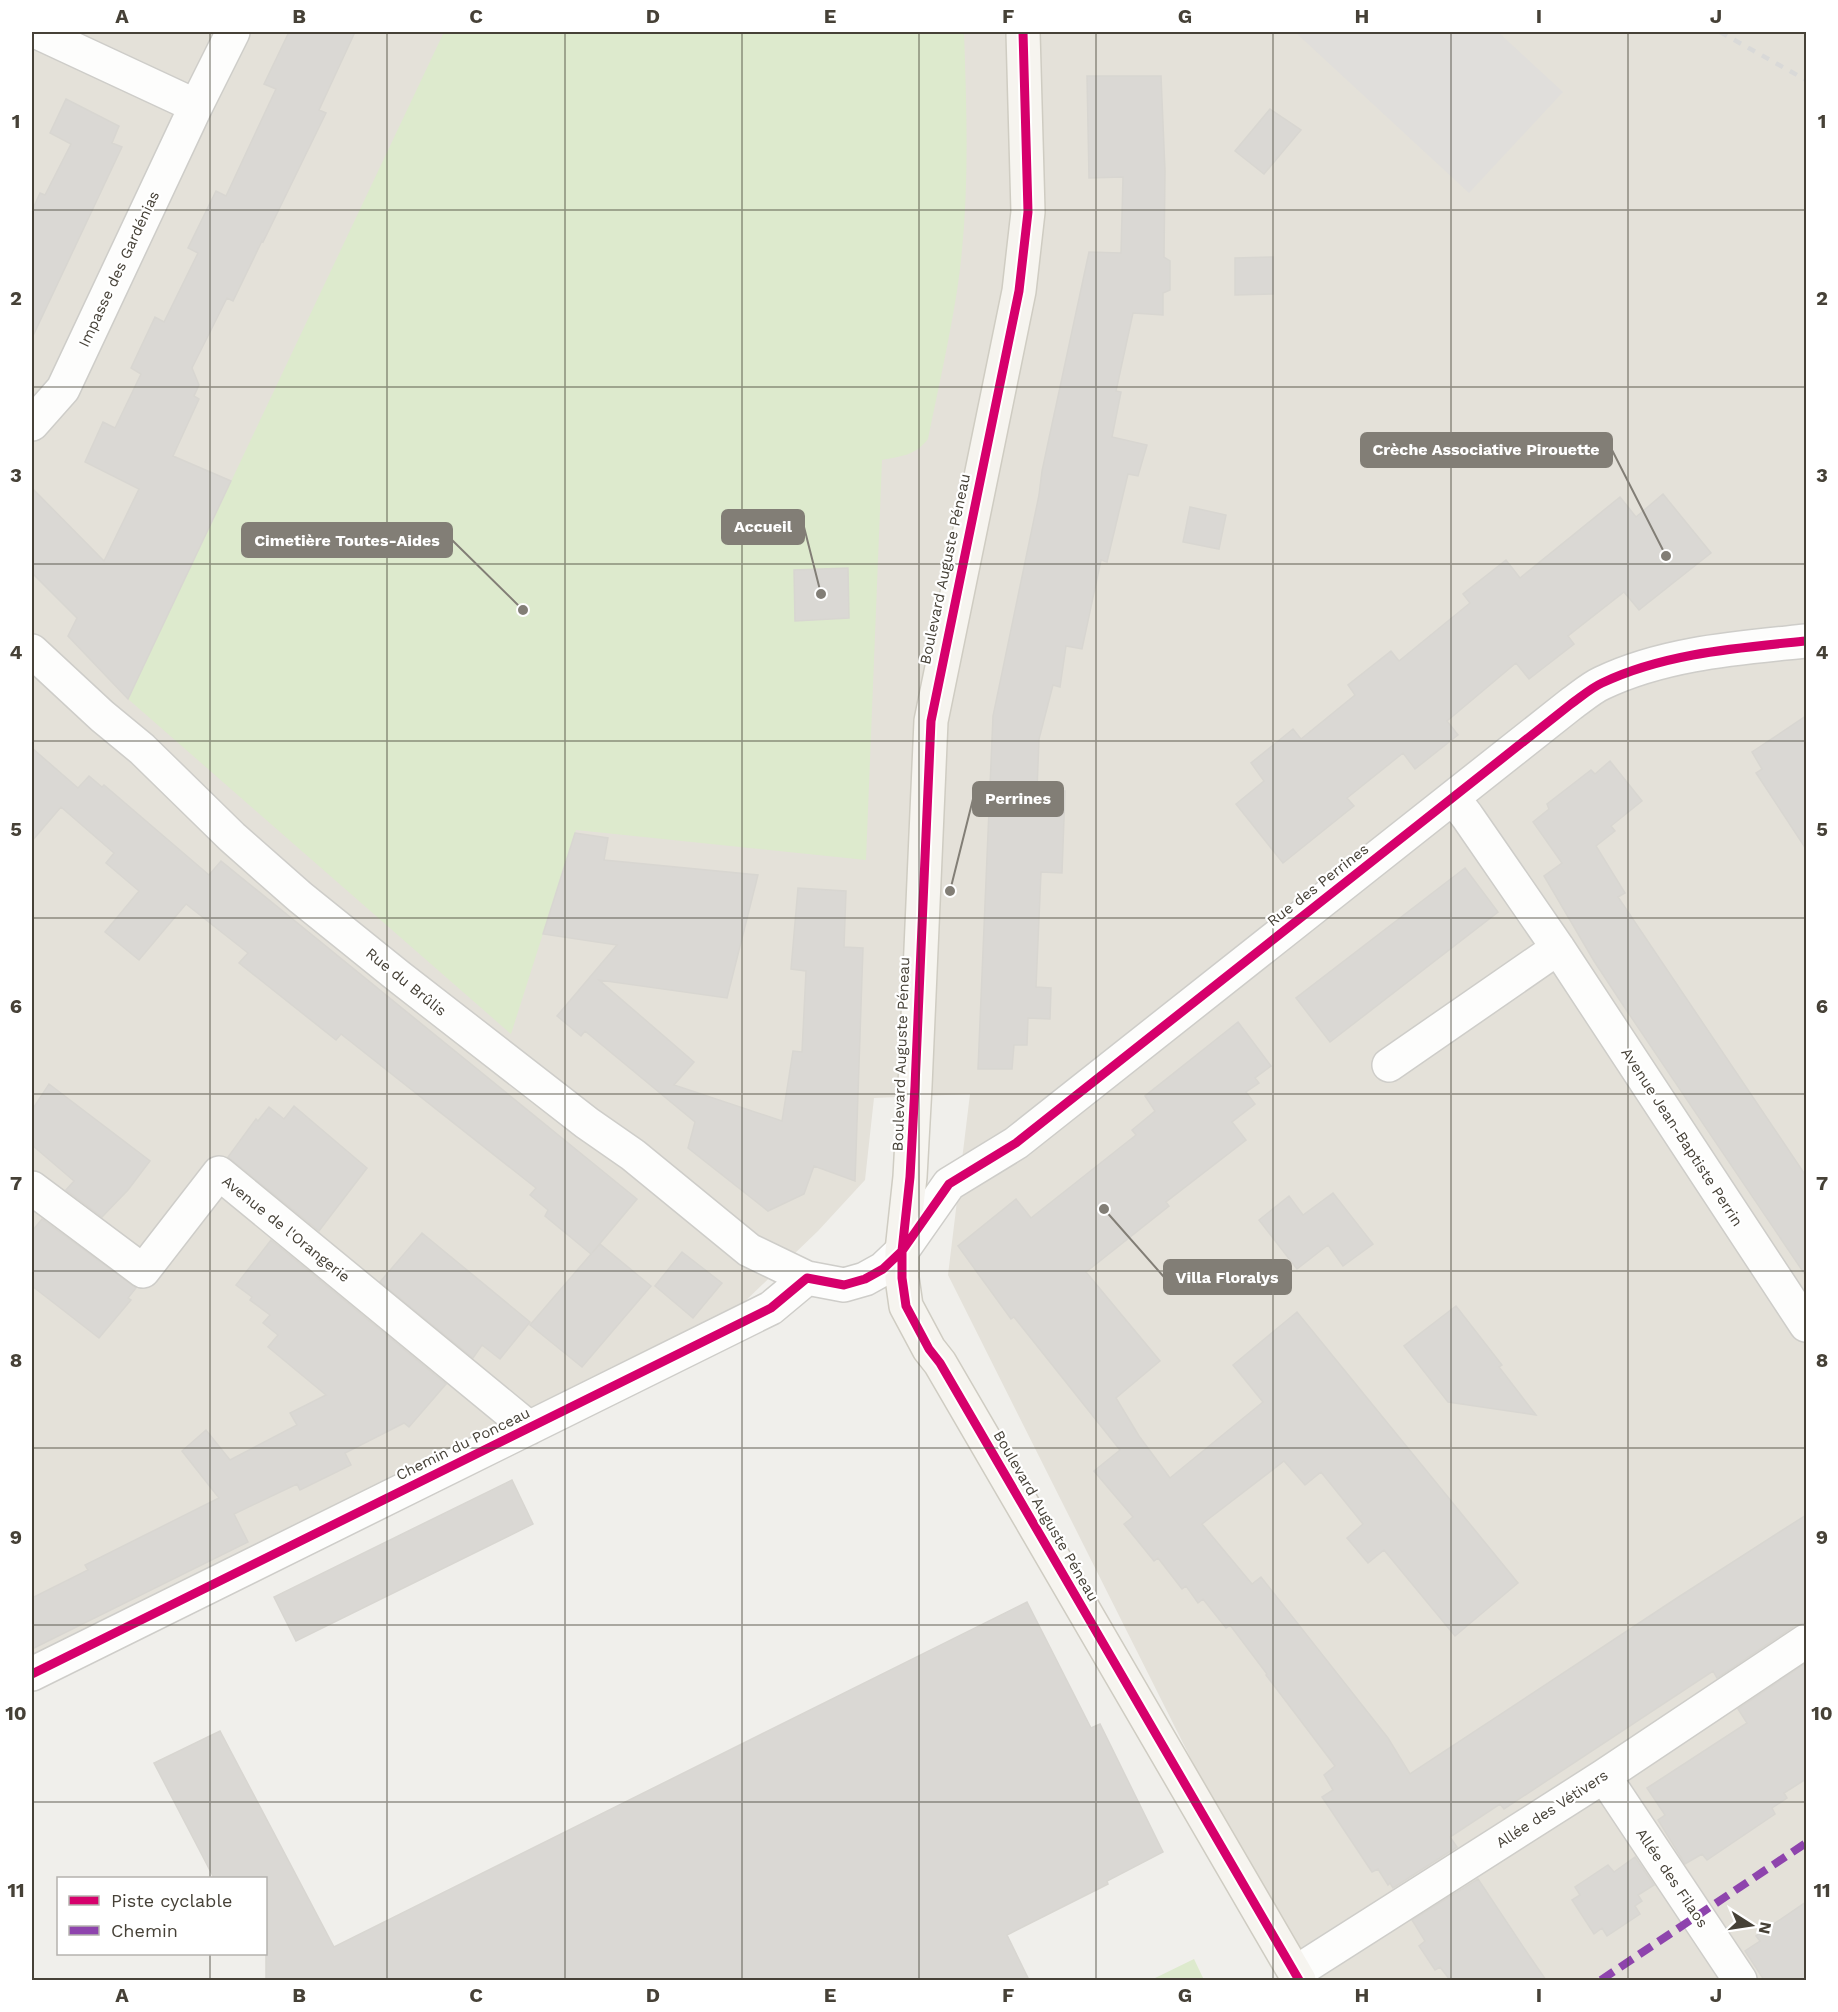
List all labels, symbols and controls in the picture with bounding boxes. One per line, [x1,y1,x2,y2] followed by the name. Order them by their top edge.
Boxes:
[115,4,129,28] text: A
[292,4,306,28] text: B
[469,4,483,28] text: C
[646,4,660,28] text: D
[824,4,836,28] text: E
[1002,4,1014,28] text: F
[1178,4,1192,28] text: G
[1355,4,1369,28] text: H
[1536,4,1542,28] text: I
[1710,4,1722,28] text: J
[12,109,20,133] text: 1
[1818,109,1826,133] text: 1
[75,188,163,350] street label: Impasse des Gardénias
[10,286,22,310] text: 2
[1816,286,1828,310] text: 2
[1361,433,1612,467] callout: Crèche Associative Pirouette
[1372,440,1600,459] text: Crèche Associative Pirouette
[10,463,22,487] text: 3
[1816,463,1828,487] text: 3
[916,472,974,666] street label: Boulevard Auguste Péneau
[722,510,804,544] callout: Accueil
[734,517,793,536] text: Accueil
[242,523,452,557] callout: Cimetière Toutes-Aides
[254,531,440,550] text: Cimetière Toutes-Aides
[10,640,23,664] text: 4
[1816,640,1829,664] text: 4
[973,782,1063,816] callout: Perrines
[985,789,1051,808] text: Perrines
[10,817,22,841] text: 5
[1816,817,1828,841] text: 5
[1264,840,1372,930] street label: Rue des Perrines
[362,944,450,1020] street label: Rue du Brûlis
[889,956,913,1152] street label: Boulevard Auguste Péneau
[10,994,22,1018] text: 6
[1816,994,1828,1018] text: 6
[1617,1044,1747,1230] street label: Avenue Jean-Baptiste Perrin
[10,1171,22,1195] text: 7
[1816,1171,1828,1195] text: 7
[218,1172,354,1286] street label: Avenue de l'Orangerie
[1164,1260,1291,1294] callout: Villa Floralys
[1176,1268,1279,1287] text: Villa Floralys
[10,1348,22,1372] text: 8
[1816,1348,1828,1372] text: 8
[393,1404,533,1484] street label: Chemin du Ponceau
[990,1427,1102,1605] street label: Boulevard Auguste Péneau
[10,1525,22,1549] text: 9
[1816,1525,1828,1549] text: 9
[5,1701,27,1725] text: 10
[1811,1701,1833,1725] text: 10
[1493,1766,1611,1852] street label: Allée des Vétivers
[1632,1825,1712,1931] street label: Allée des Filaos
[57,1877,267,1955] legend
[7,1878,25,1902] text: 11
[1813,1878,1831,1902] text: 11
[111,1890,232,1911] text: Piste cyclable
[1721,1895,1781,1955] north arrow
[111,1920,178,1941] text: Chemin
[1755,1920,1776,1936] text: N
[115,1983,129,2007] text: A
[292,1983,306,2007] text: B
[469,1983,483,2007] text: C
[646,1983,660,2007] text: D
[824,1983,836,2007] text: E
[1002,1983,1014,2007] text: F
[1178,1983,1192,2007] text: G
[1355,1983,1369,2007] text: H
[1536,1983,1542,2007] text: I
[1710,1983,1722,2007] text: J

